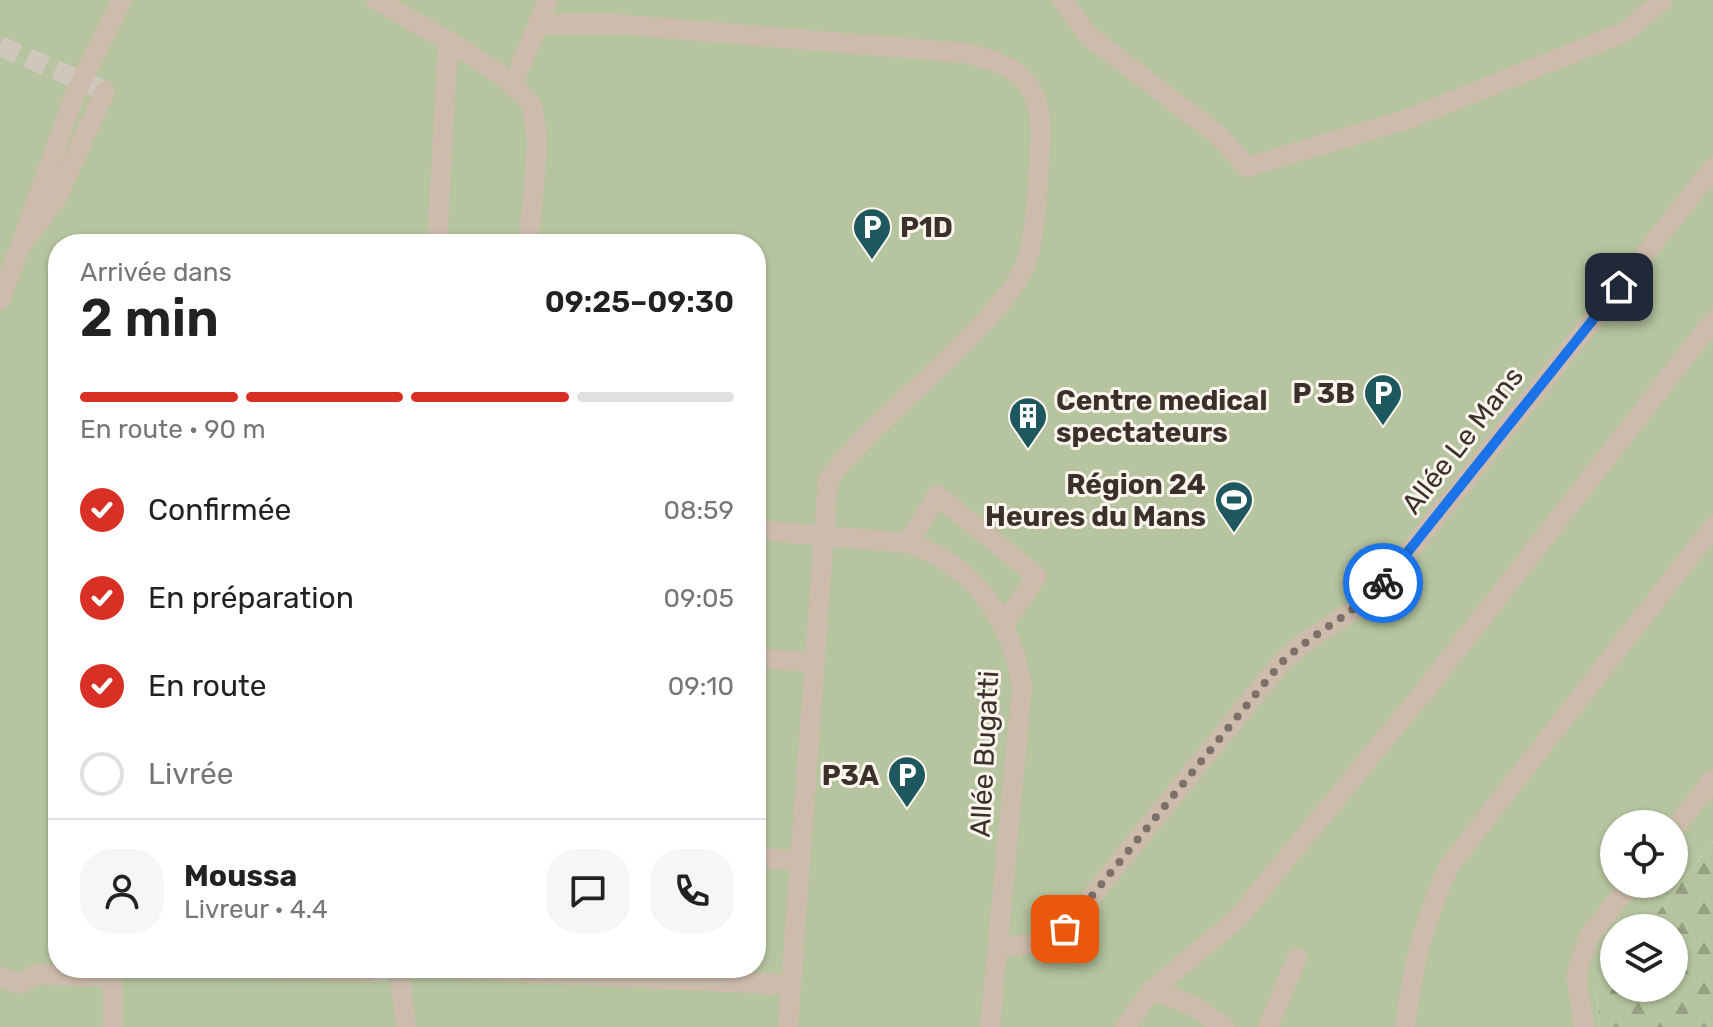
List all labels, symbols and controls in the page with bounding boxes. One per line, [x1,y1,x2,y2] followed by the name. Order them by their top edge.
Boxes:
[851,206,893,261] parking icon: P1D
[900,211,953,244] place label: P1D
[1585,253,1653,321] pin
[80,257,232,288] text: Arrivée dans
[1597,265,1641,309] icon: home
[545,284,734,320] text: 09:25–09:30
[80,287,219,349] text: 2 min
[1395,360,1530,520] street label: Allée Le Mans
[1362,372,1404,427] parking icon: P 3B
[1293,377,1355,410] place label: P 3B
[1056,384,1267,449] place label: Centre medical spectateurs
[1007,395,1049,450] building icon: Centre medical spectateurs
[80,414,266,445] text: En route · 90 m
[985,468,1206,533] place label: Région 24 Heures du Mans
[1213,479,1255,534] sports icon: Région 24 Heures du Mans
[80,488,124,532] icon: check
[148,492,291,528] text: Confirmée
[663,495,734,526] text: 08:59
[1343,543,1423,623] courier
[1361,561,1405,605] icon: bike
[80,576,124,620] icon: check
[148,580,354,616] text: En préparation
[663,583,734,614] text: 09:05
[80,664,124,708] icon: check
[148,668,267,704] text: En route
[964,670,1005,838] street label: Allée Bugatti
[668,671,734,702] text: 09:10
[886,754,928,809] parking icon: P3A
[148,756,233,792] text: Livrée
[822,759,879,792] place label: P3A
[1600,810,1688,1002] map controls
[1600,810,1688,898] button: locate
[80,849,164,933] button: person
[546,849,630,933] button: chat
[650,849,734,933] button: phone
[184,858,297,894] text: Moussa
[184,894,328,925] text: Livreur · 4.4
[1031,895,1099,963] pin
[1043,907,1087,951] icon: bag
[1600,914,1688,1002] button: layers

